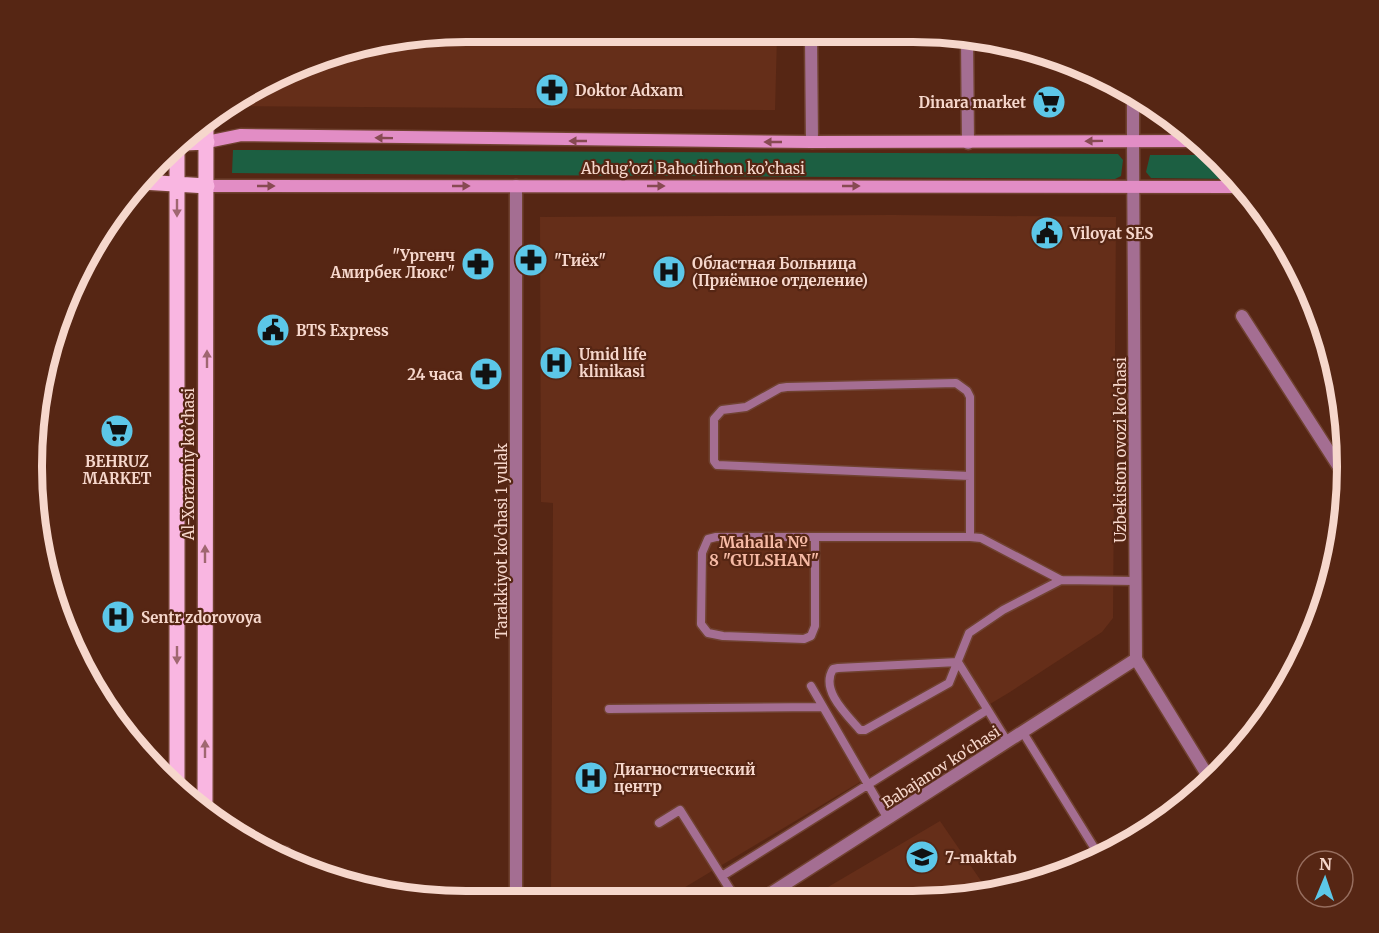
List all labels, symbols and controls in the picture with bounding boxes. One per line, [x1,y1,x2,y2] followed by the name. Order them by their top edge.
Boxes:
[534,72,570,108] pharmacy icon: Doktor Adxam
[575,81,683,100] place label: Doktor Adxam
[1031,84,1067,120] supermarket icon: Dinara market
[918,93,1026,112] place label: Dinara market
[374,133,393,142] one-way arrow
[569,136,588,146] one-way arrow
[1085,136,1104,146] one-way arrow
[764,137,783,147] one-way arrow
[580,159,805,178] street label: Abdug’ozi Bahodirhon ko’chasi
[256,181,275,191] one-way arrow
[451,181,470,191] one-way arrow
[646,181,665,191] one-way arrow
[841,181,860,191] one-way arrow
[172,198,182,217] one-way arrow
[1029,215,1065,251] public building icon: Viloyat SES
[1069,224,1153,243] place label: Viloyat SES
[513,242,549,278] pharmacy icon: "Гиёх"
[329,246,455,282] place label: "Ургенч Амирбек Люкс"
[460,246,496,282] pharmacy icon: "Ургенч Амирбек Люкс"
[554,251,606,270] place label: "Гиёх"
[651,254,687,290] hospital icon: Областная Больница (Приёмное отделение)
[692,254,868,290] place label: Областная Больница (Приёмное отделение)
[255,312,291,348] public building icon: BTS Express
[296,321,389,340] place label: BTS Express
[538,345,574,381] hospital icon: Umid life klinikasi
[579,345,647,381] place label: Umid life klinikasi
[202,349,212,368] one-way arrow
[468,356,504,392] pharmacy icon: 24 часа
[1111,357,1130,543] street label: Uzbekiston ovozi ko'chasi
[407,365,464,384] place label: 24 часа
[179,388,198,541] street label: Al-Xorazmiy ko’chasi
[99,413,135,449] supermarket icon: BEHRUZ MARKET
[492,443,511,639] street label: Tarakkiyot ko'chasi 1 yulak
[82,452,152,488] place label: BEHRUZ MARKET
[709,532,819,570] district label: Mahalla № 8 "GULSHAN"
[200,544,210,563] one-way arrow
[100,599,136,635] hospital icon: Sentr zdorovoya
[141,608,262,627] place label: Sentr zdorovoya
[172,645,182,664] one-way arrow
[879,722,1004,812] street label: Babajanov ko'chasi
[200,739,210,758] one-way arrow
[573,760,609,796] hospital icon: Диагностический центр
[614,760,756,796] place label: Диагностический центр
[904,839,940,875] school or university icon: 7-maktab
[945,848,1017,867] place label: 7-maktab
[1295,849,1355,909] north arrow
[1319,854,1333,874] text: N

